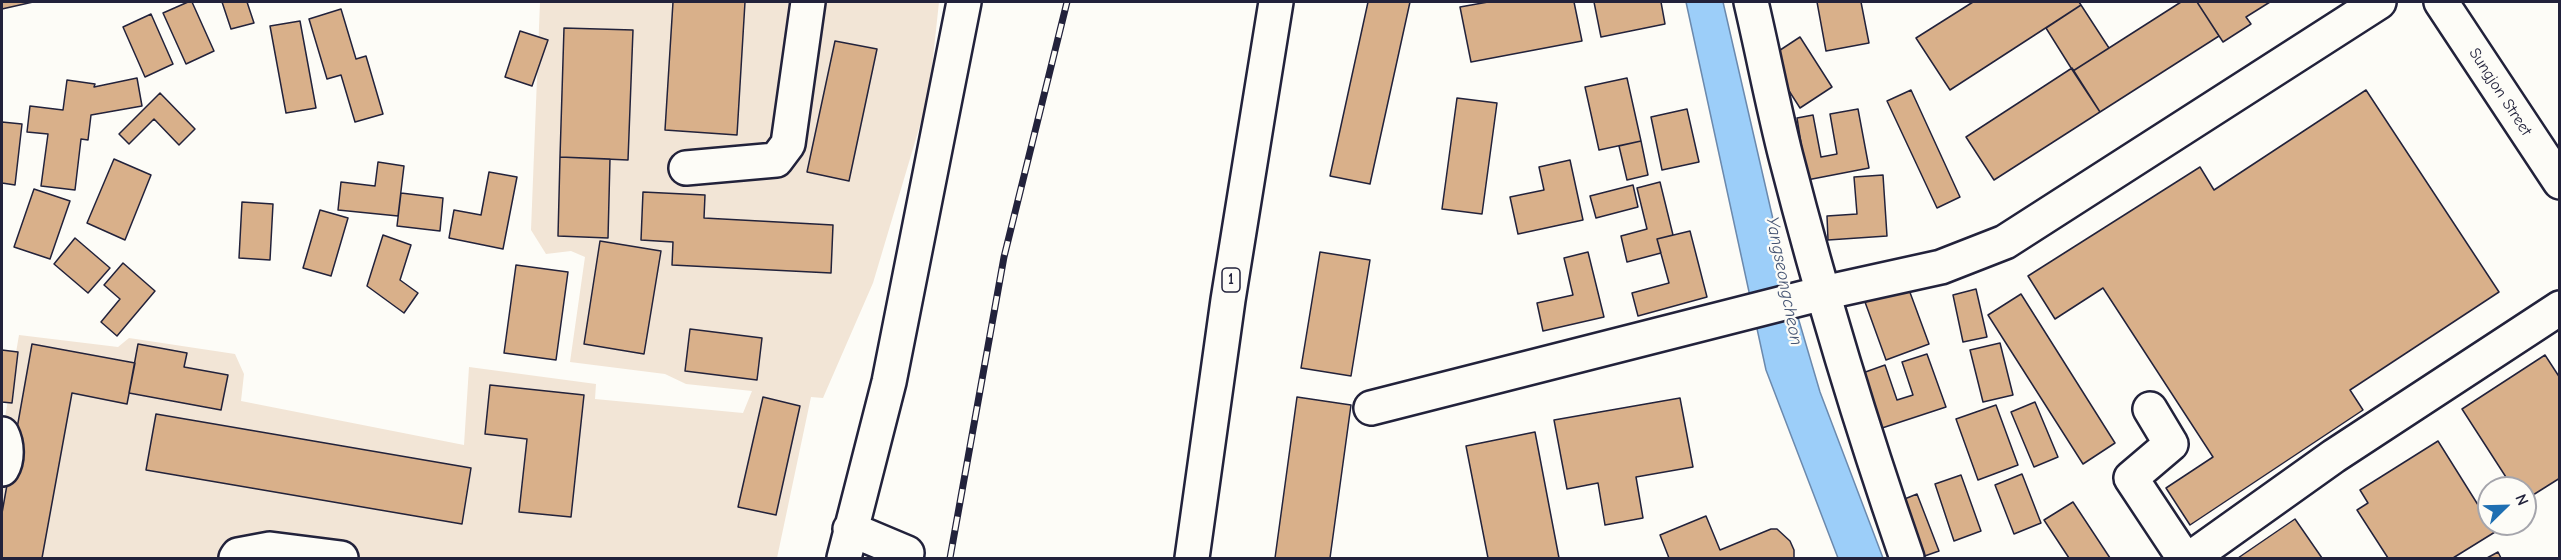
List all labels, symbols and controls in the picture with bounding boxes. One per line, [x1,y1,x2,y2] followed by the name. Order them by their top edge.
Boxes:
[2464,44,2536,140] street label: Sungjon Street
[1761,215,1807,347] water label: Yangseongcheon
[1222,268,1240,292] road number: 1
[2477,476,2537,536] north arrow
[2511,491,2532,508] text: N

